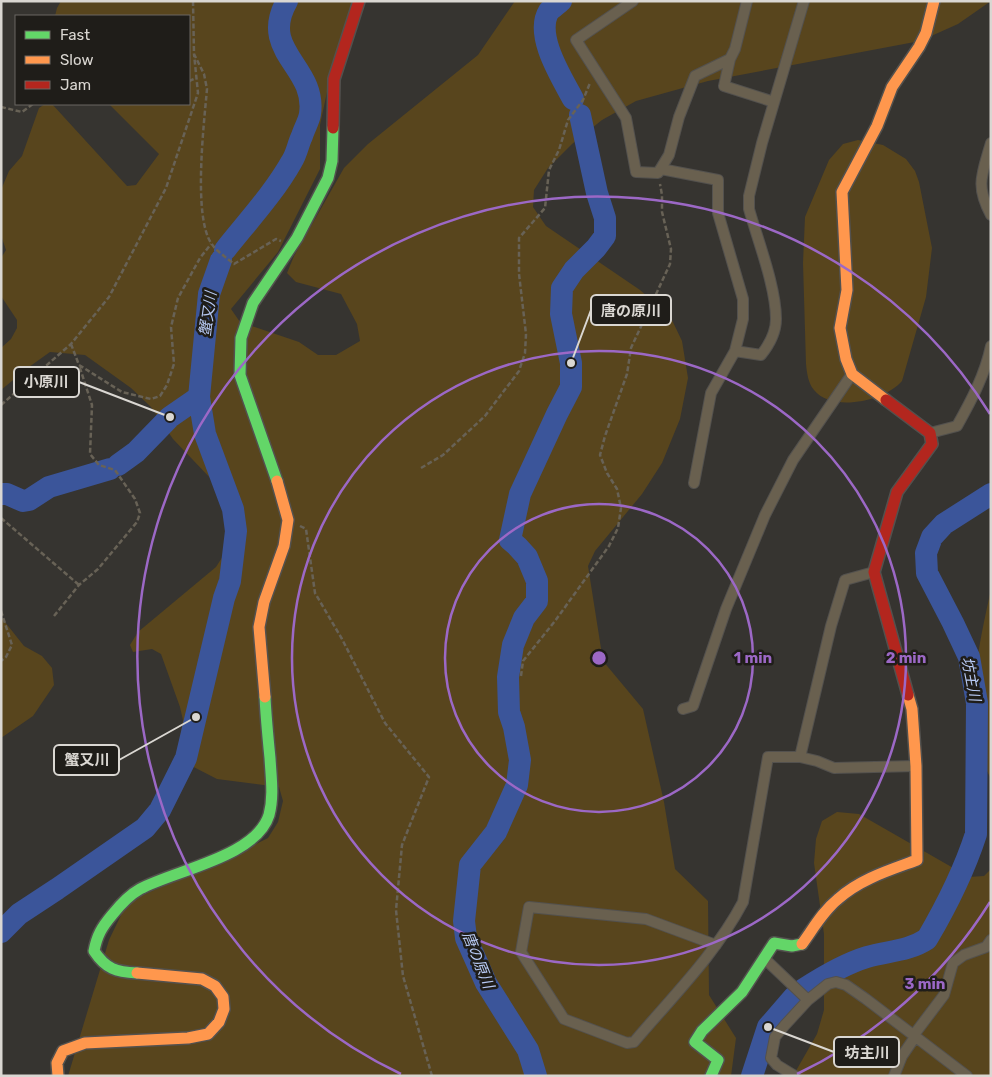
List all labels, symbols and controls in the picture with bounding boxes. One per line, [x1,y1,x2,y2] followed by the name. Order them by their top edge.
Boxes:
[15,15,190,105] legend
[60,26,90,44] text: Fast
[60,51,93,69] text: Slow
[60,76,91,94] text: Jam
[196,288,220,338] water label: 蟹又川
[591,295,671,325] callout: 唐の原川
[601,302,661,320] text: 唐の原川
[14,367,79,397] callout: 小原川
[23,373,69,391] text: 小原川
[590,649,608,667] centre of rings
[734,649,772,667] text: 1 min
[886,649,926,667] text: 2 min
[958,655,985,705] water label: 坊主川
[54,745,119,775] callout: 蟹又川
[64,751,110,769] text: 蟹又川
[458,929,498,993] water label: 唐の原川
[905,975,945,993] text: 3 min
[834,1037,899,1067] callout: 坊主川
[844,1044,890,1062] text: 坊主川

